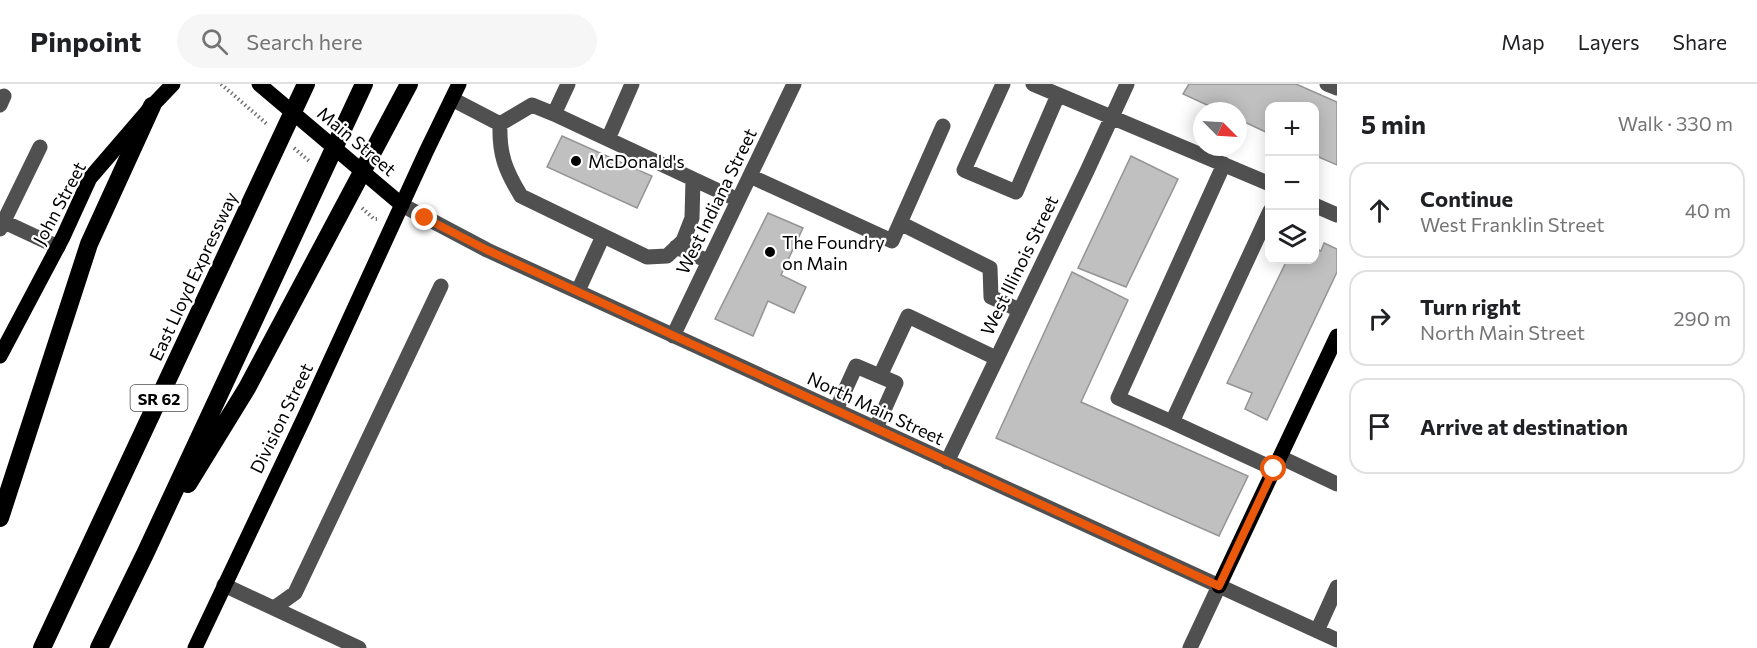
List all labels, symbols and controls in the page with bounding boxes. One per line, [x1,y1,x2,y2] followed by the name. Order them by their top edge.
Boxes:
[177,14,597,68] search box
[30,24,141,58] text: Pinpoint
[198,25,231,58] icon: search
[246,28,363,55] text: Search here
[1501,29,1545,54] text: Map
[1578,29,1640,54] text: Layers
[1673,29,1727,54] text: Share
[313,102,401,180] street label: Main Street
[1193,102,1247,156] north arrow
[1265,102,1319,264] map controls
[1265,102,1319,156] button: +
[1361,108,1426,139] text: 5 min
[1618,111,1733,135] text: Walk · 330 m
[671,125,761,277] street label: West Indiana Street
[588,150,685,172] place label: McDonald's
[569,154,583,168] marker: McDonald's
[1265,156,1319,210] button: −
[28,158,90,248] street label: John Street
[1420,185,1513,212] text: Continue
[144,188,242,364] street label: East Lloyd Expressway
[976,192,1062,338] street label: West Illinois Street
[1363,194,1396,227] icon: ahead
[1685,198,1731,222] text: 40 m
[411,204,437,230] route end
[1265,210,1319,264] button: layers
[1420,212,1604,236] text: West Franklin Street
[782,231,885,274] place label: The Foundry on Main
[763,245,777,259] marker: The Foundry on Main
[1420,293,1521,320] text: Turn right
[1363,302,1396,335] icon: right
[1673,306,1731,330] text: 290 m
[1420,320,1585,344] text: North Main Street
[245,359,317,477] street label: Division Street
[804,367,948,449] street label: North Main Street
[130,385,188,411] road number: SR 62
[1363,410,1396,443] icon: arrive
[1420,413,1628,440] text: Arrive at destination
[1260,455,1286,481] route start

